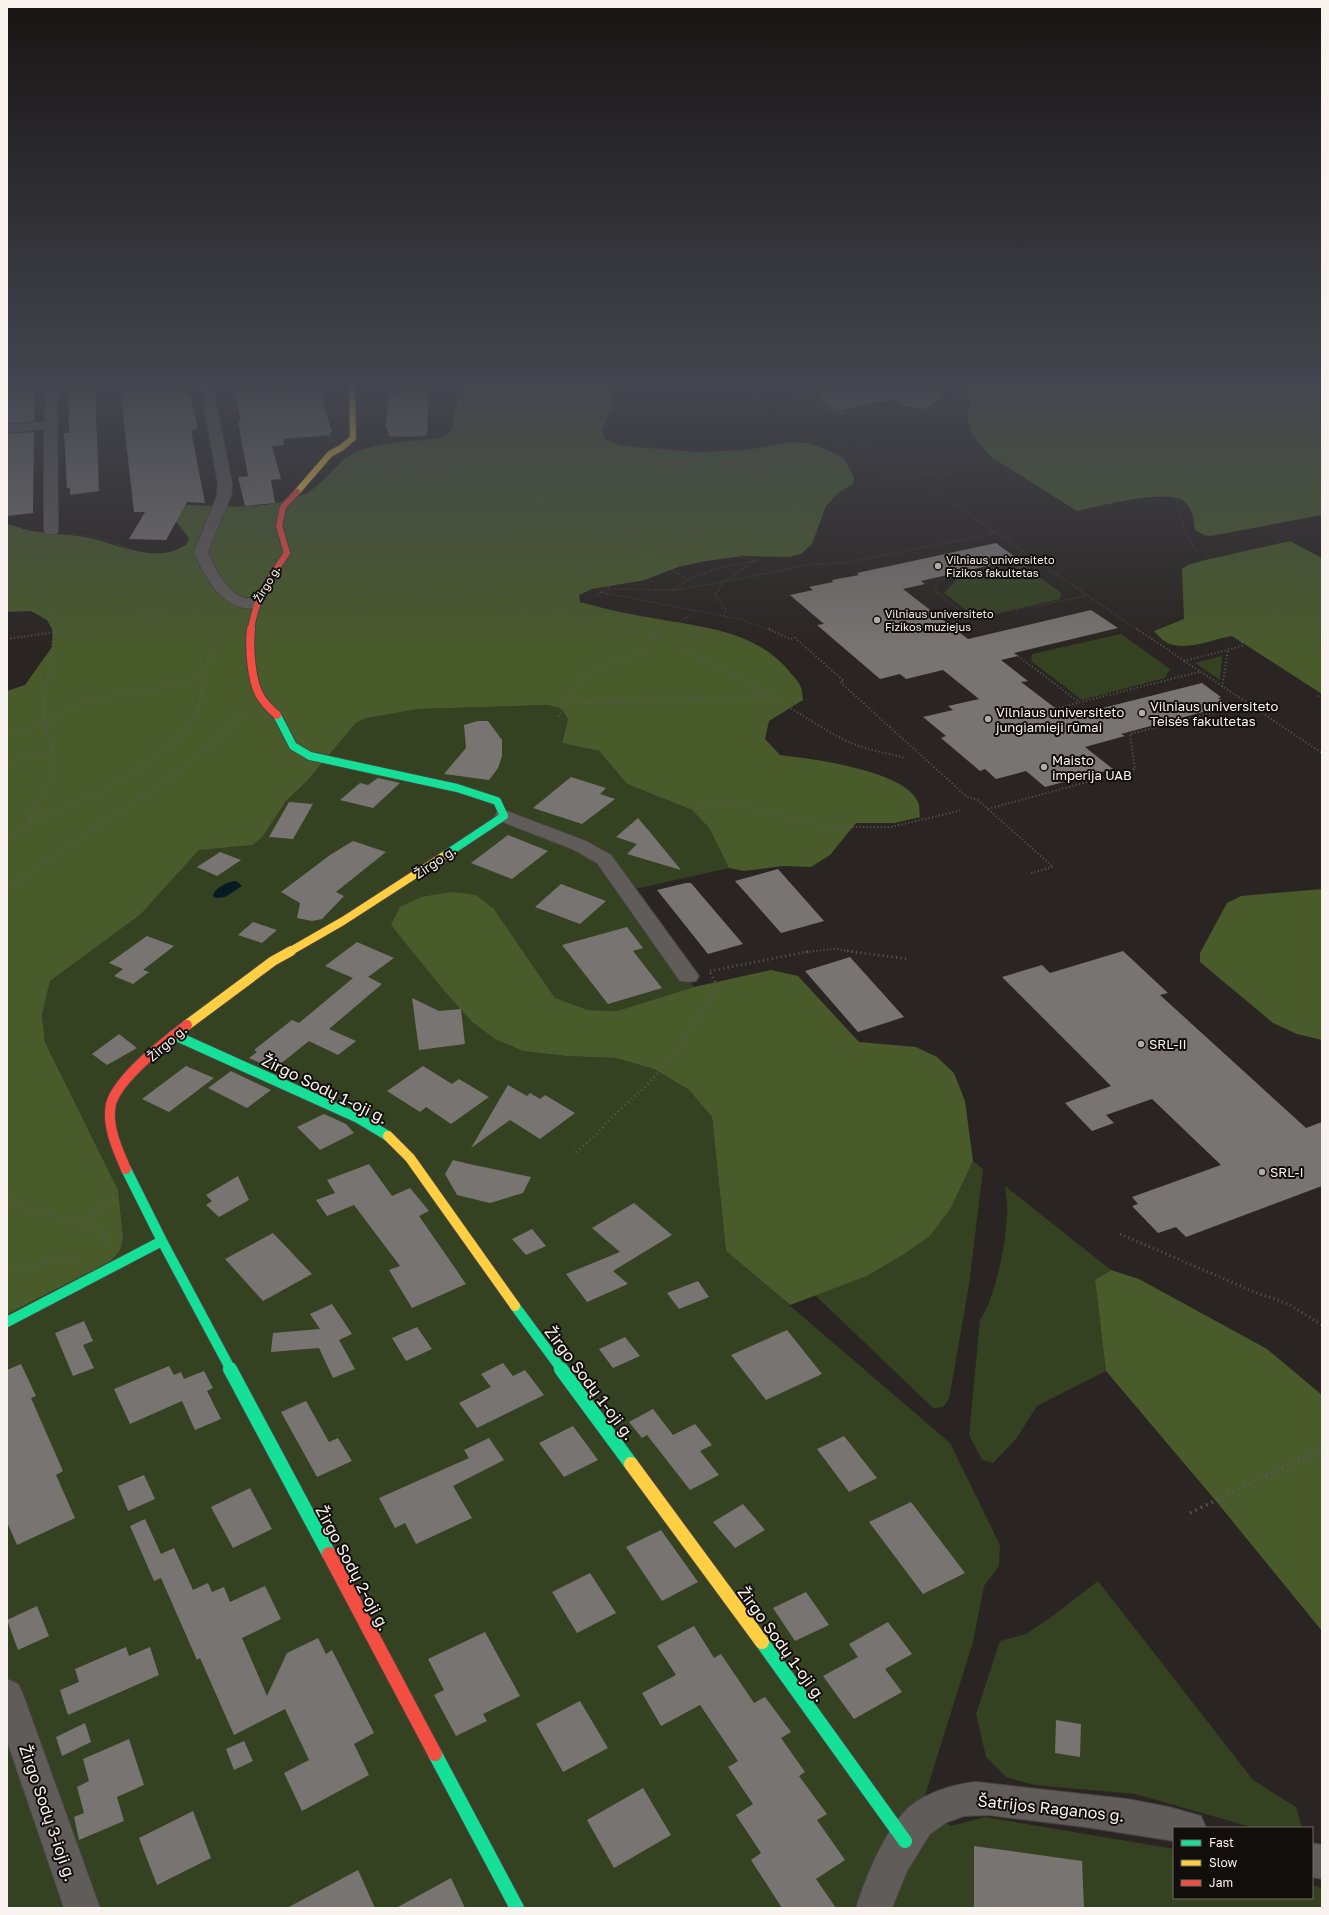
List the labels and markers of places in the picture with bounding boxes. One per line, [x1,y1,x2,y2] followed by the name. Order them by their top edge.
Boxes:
[946,553,1055,579] place label: Vilniaus universiteto Fizikos fakultetas
[933,561,943,571] marker: Vilniaus universiteto Fizikos fakultetas
[885,607,994,633] place label: Vilniaus universiteto Fizikos muziejus
[872,615,882,625] marker: Vilniaus universiteto Fizikos muziejus
[1150,698,1278,729] place label: Vilniaus universiteto Teisės fakultetas
[995,704,1124,735] place label: Vilniaus universiteto jungiamieji rūmai
[1137,708,1147,718] marker: Vilniaus universiteto Teisės fakultetas
[983,714,993,724] marker: Vilniaus universiteto jungiamieji rūmai
[1052,752,1132,783] place label: Maisto imperija UAB
[1039,762,1049,772] marker: Maisto imperija UAB
[1149,1036,1187,1052] place label: SRL-II
[1136,1039,1146,1049] marker: SRL-II
[1270,1164,1304,1180] place label: SRL-I
[1257,1167,1267,1177] marker: SRL-I

